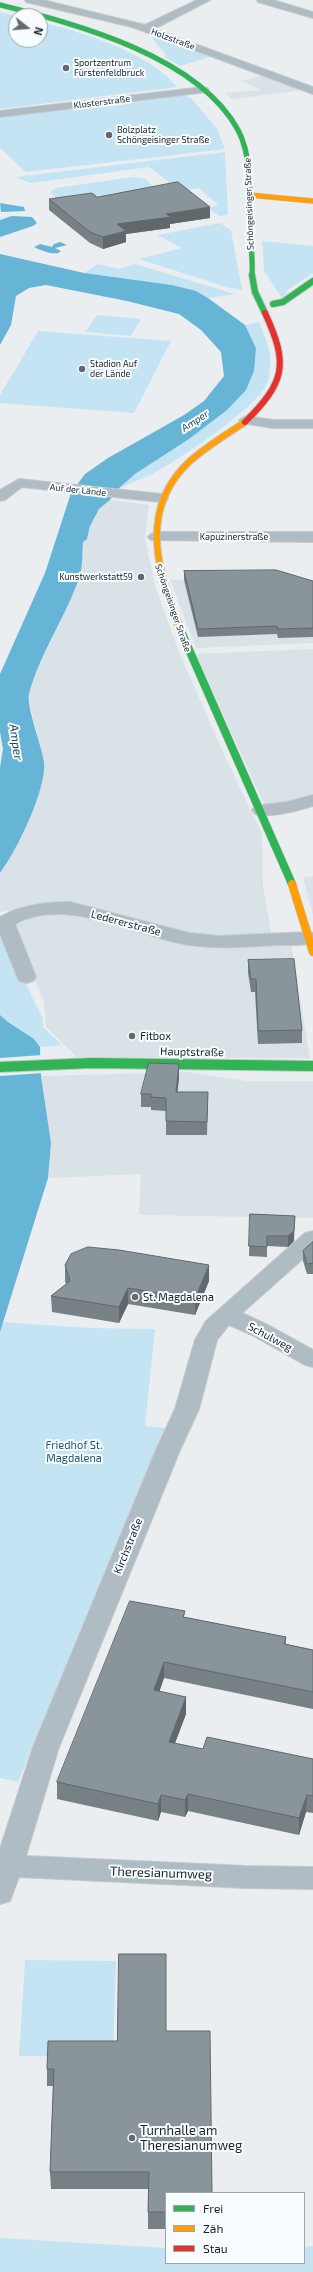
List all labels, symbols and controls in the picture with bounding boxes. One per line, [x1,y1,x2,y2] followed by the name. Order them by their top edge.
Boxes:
[8,8,48,48] north arrow
[32,26,46,37] text: N
[150,26,196,52] street label: Holzstraße
[74,58,144,79] place label: Sportzentrum Fürstenfeldbruck
[61,63,71,73] marker: Sportzentrum Fürstenfeldbruck
[73,93,131,111] street label: Klosterstraße
[117,125,209,146] place label: Bolzplatz Schöngeisinger Straße
[104,130,114,140] marker: Bolzplatz Schöngeisinger Straße
[242,158,256,250] street label: Schöngeisinger Straße
[90,359,137,380] place label: Stadion Auf der Lände
[77,364,87,374] marker: Stadion Auf der Lände
[179,408,211,434] water label: Amper
[49,482,107,498] street label: Auf der Lände
[200,532,268,542] street label: Kapuzinerstraße
[153,563,193,653] street label: Schöngeisinger Straße
[59,572,133,582] place label: Kunstwerkstatt59
[136,572,146,582] marker: Kunstwerkstatt59
[6,723,26,761] water label: Amper
[90,907,162,939] street label: Ledererstraße
[140,1029,171,1043] place label: Fitbox
[127,1031,137,1041] marker: Fitbox
[160,1045,224,1059] street label: Hauptstraße
[143,1290,214,1304] place label: St. Magdalena
[130,1292,140,1302] marker: St. Magdalena
[246,1320,294,1354] street label: Schulweg
[45,1438,103,1464] park label: Friedhof St. Magdalena
[111,1516,145,1576] street label: Kirchstraße
[110,1863,212,1883] street label: Theresianumweg
[140,2123,242,2154] place label: Turnhalle am Theresianumweg
[127,2133,137,2143] marker: Turnhalle am Theresianumweg
[165,2192,305,2264] legend
[203,2201,223,2215] text: Frei
[203,2221,223,2235] text: Zäh
[203,2241,228,2255] text: Stau

